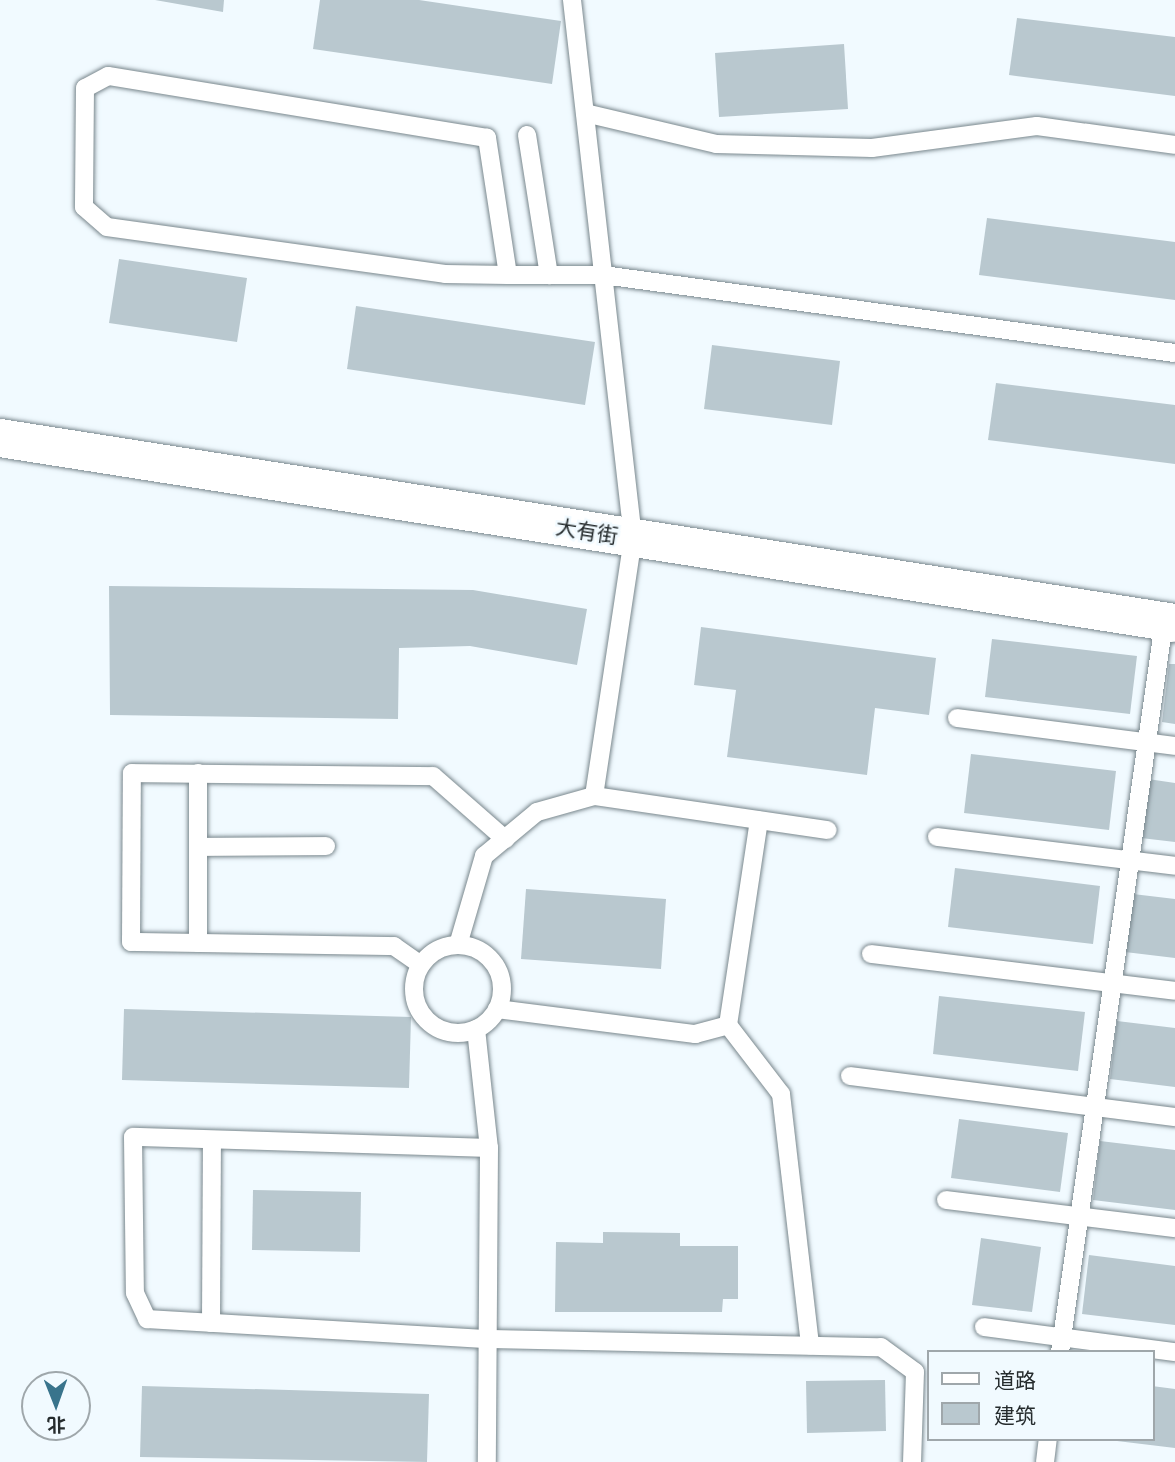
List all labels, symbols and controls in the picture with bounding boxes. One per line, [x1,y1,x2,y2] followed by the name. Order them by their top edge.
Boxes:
[554,514,620,548] street label: 大有街
[926,1350,1154,1441] legend
[994,1366,1036,1394] text: 道路
[21,1371,91,1441] north arrow
[994,1401,1036,1429] text: 建筑
[47,1413,66,1437] text: 北

